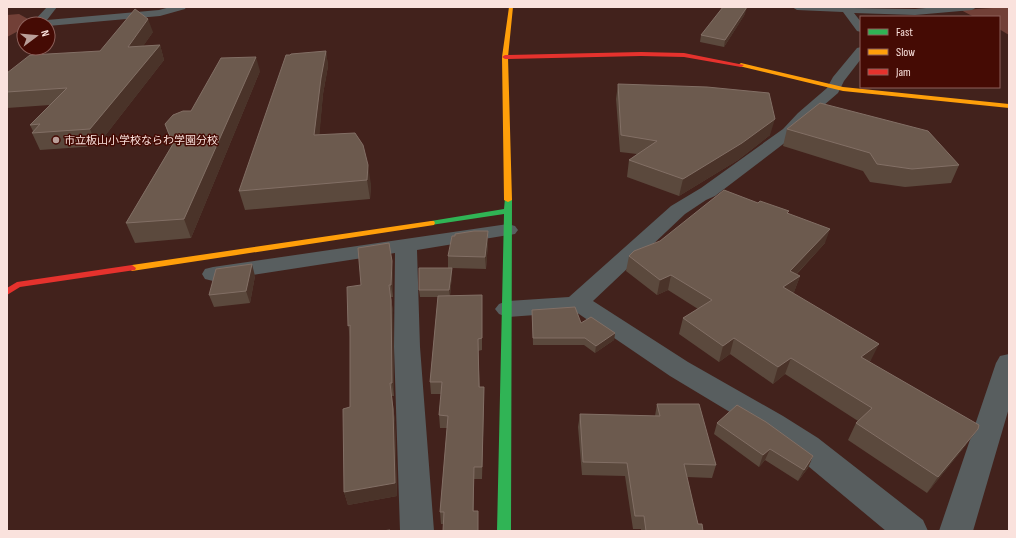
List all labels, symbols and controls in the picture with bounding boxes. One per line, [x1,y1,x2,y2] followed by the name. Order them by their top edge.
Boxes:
[16,16,56,56] north arrow
[860,16,1000,88] legend
[896,25,913,40] text: Fast
[38,29,52,38] text: N
[896,45,915,60] text: Slow
[895,65,911,80] text: Jam
[64,134,218,147] place label: 市立板山小学校ならわ学園分校
[51,135,61,145] marker: 市立板山小学校ならわ学園分校

